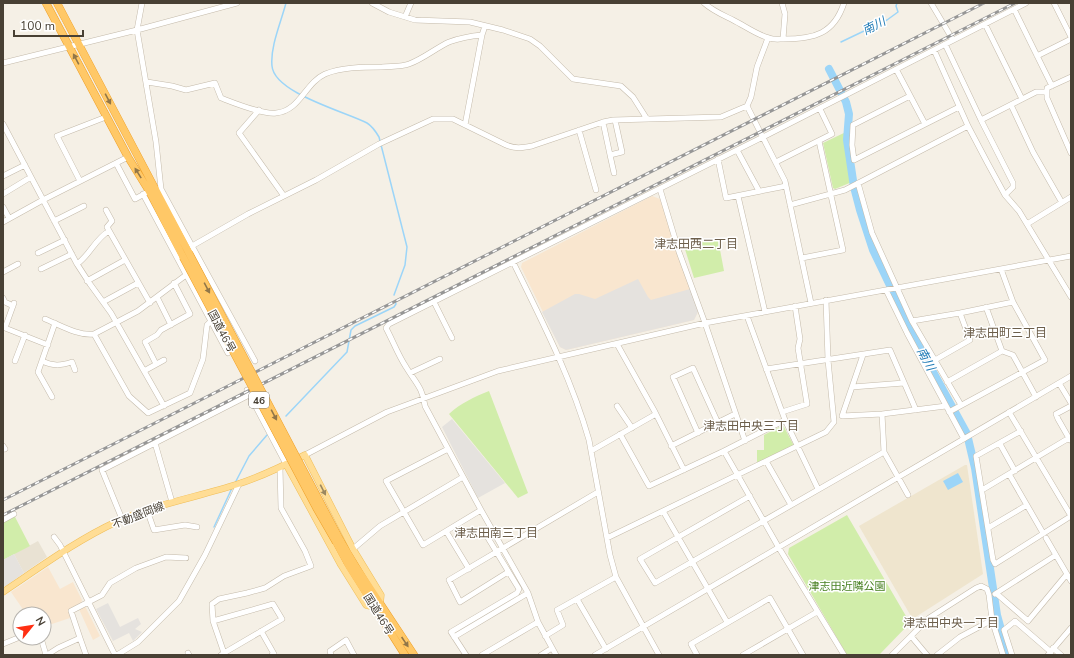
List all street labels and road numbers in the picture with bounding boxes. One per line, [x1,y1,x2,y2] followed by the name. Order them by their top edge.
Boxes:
[204,307,239,355] street label: 国道46号
[249,392,269,408] road number: 46
[110,499,167,532] street label: 不動盛岡線
[360,591,397,638] street label: 国道46号

